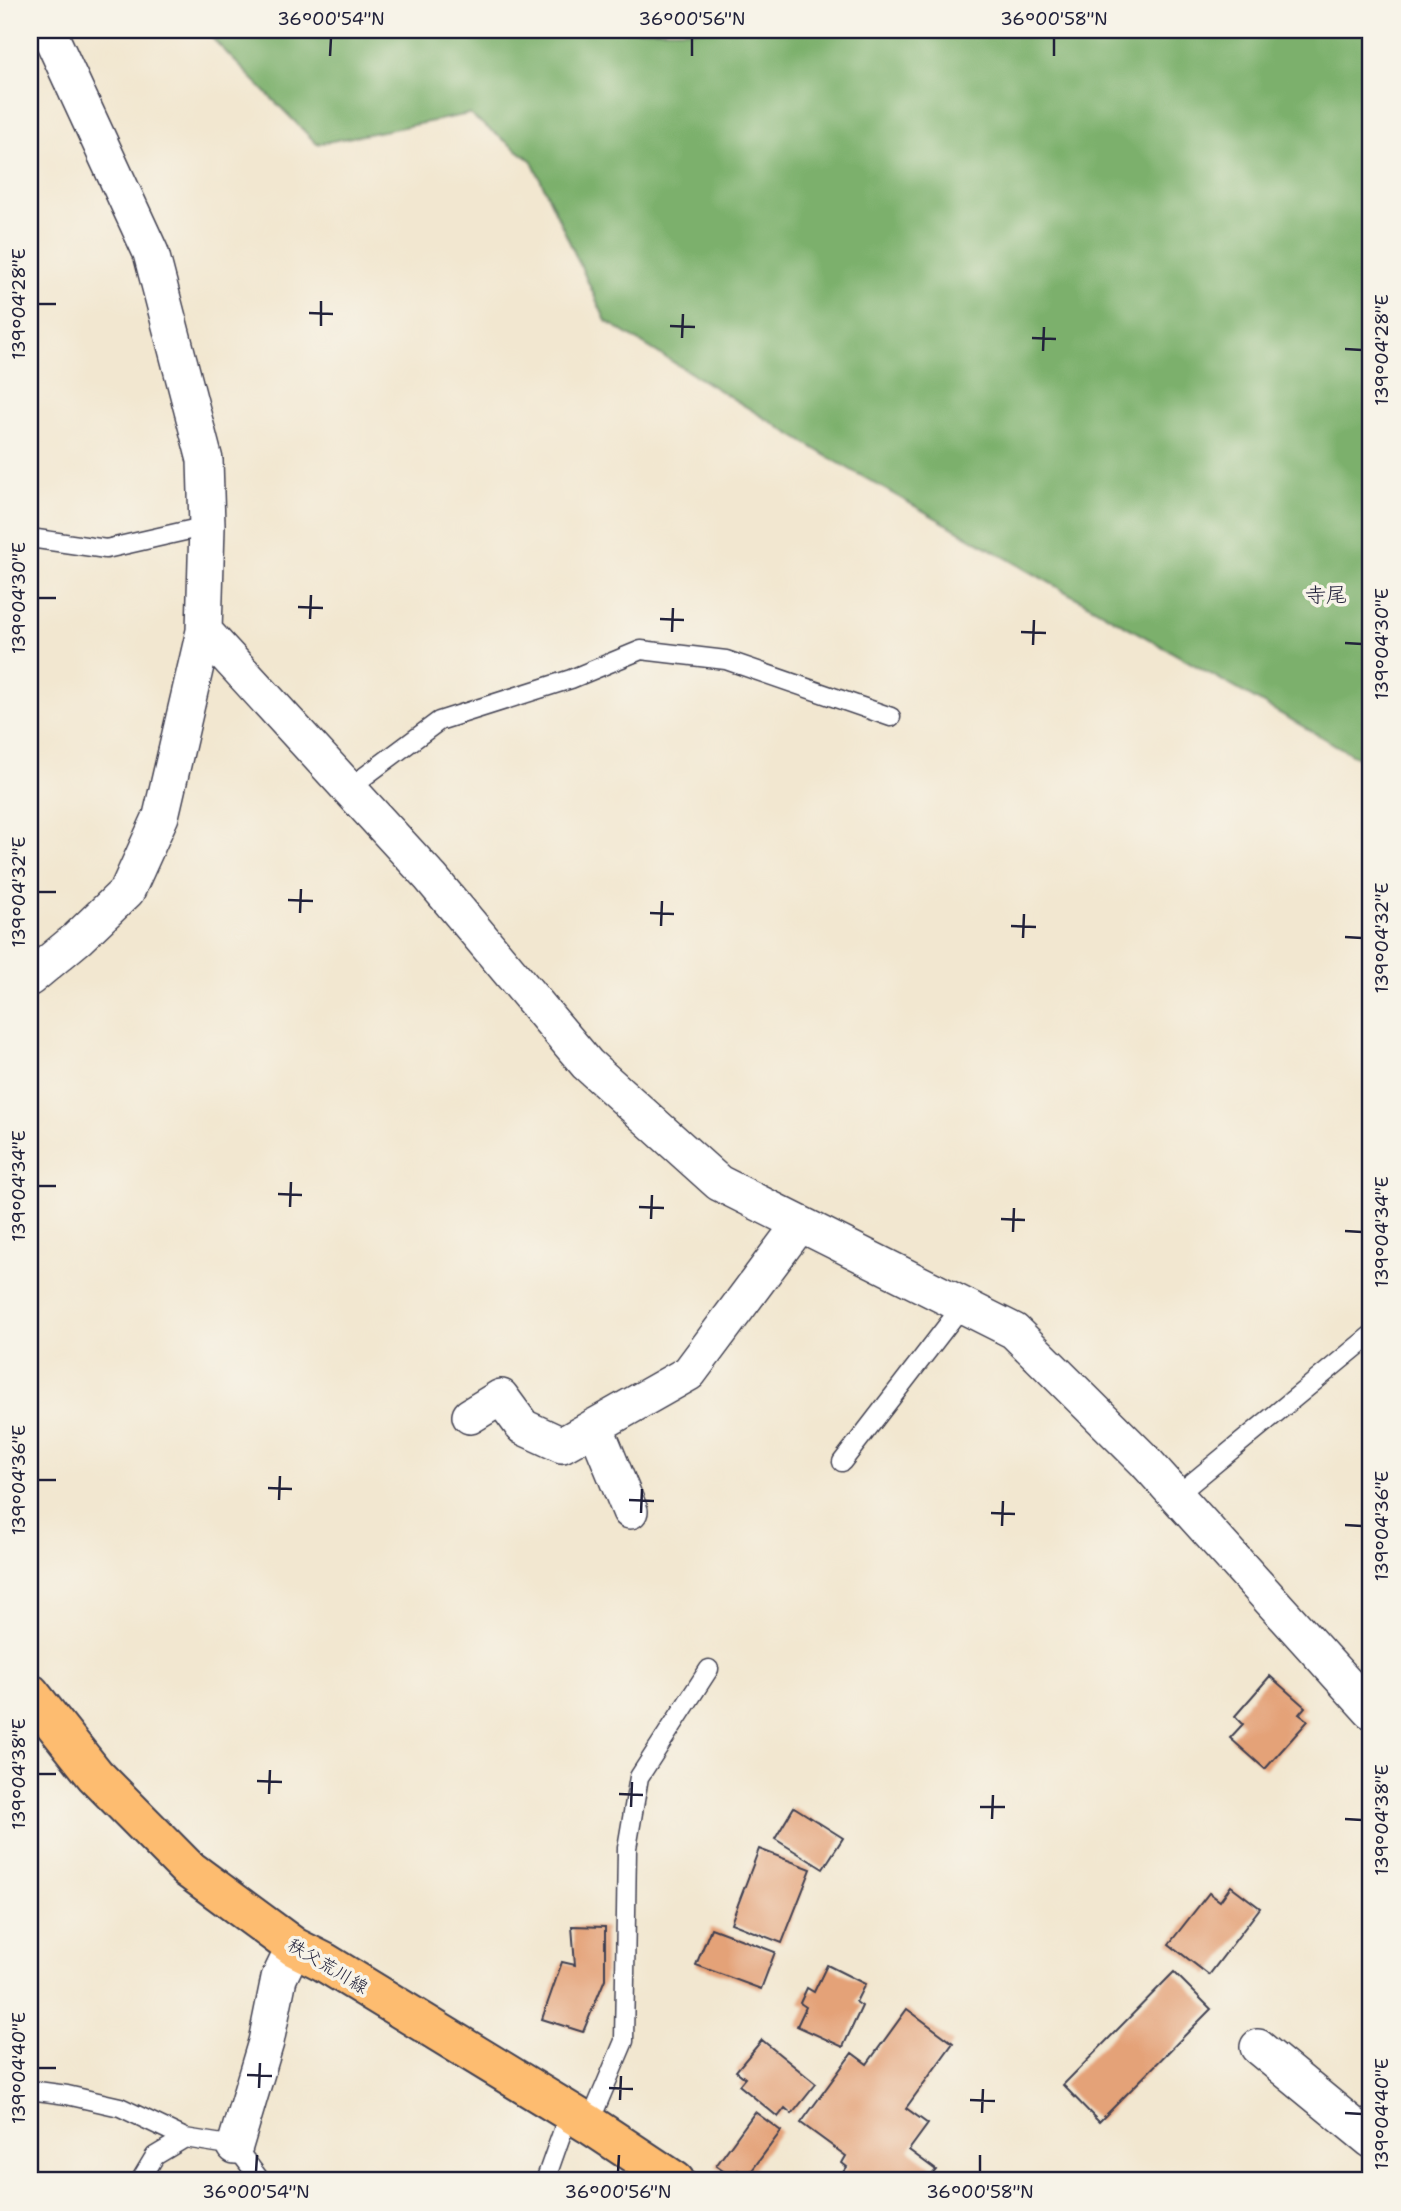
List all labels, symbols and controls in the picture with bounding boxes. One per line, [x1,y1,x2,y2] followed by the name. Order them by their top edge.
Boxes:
[277,7,385,31] text: 36°00'54"N
[639,7,746,31] text: 36°00'56"N
[1000,7,1108,31] text: 36°00'58"N
[7,248,31,360] text: 139°04'28"E
[1370,294,1394,406] text: 139°04'28"E
[7,542,31,654] text: 139°04'30"E
[1305,581,1347,609] district label: 寺尾
[1370,588,1394,700] text: 139°04'30"E
[7,837,31,947] text: 139°04'32"E
[1370,883,1394,993] text: 139°04'32"E
[7,1130,31,1242] text: 139°04'34"E
[1370,1176,1394,1288] text: 139°04'34"E
[7,1425,31,1535] text: 139°04'36"E
[1370,1471,1394,1581] text: 139°04'36"E
[7,1718,31,1830] text: 139°04'38"E
[1370,1764,1394,1876] text: 139°04'38"E
[283,1933,373,1999] street label: 秩父荒川線
[7,2012,31,2124] text: 139°04'40"E
[1370,2058,1394,2170] text: 139°04'40"E
[202,2180,310,2204] text: 36°00'54"N
[565,2180,672,2204] text: 36°00'56"N
[926,2180,1034,2204] text: 36°00'58"N

